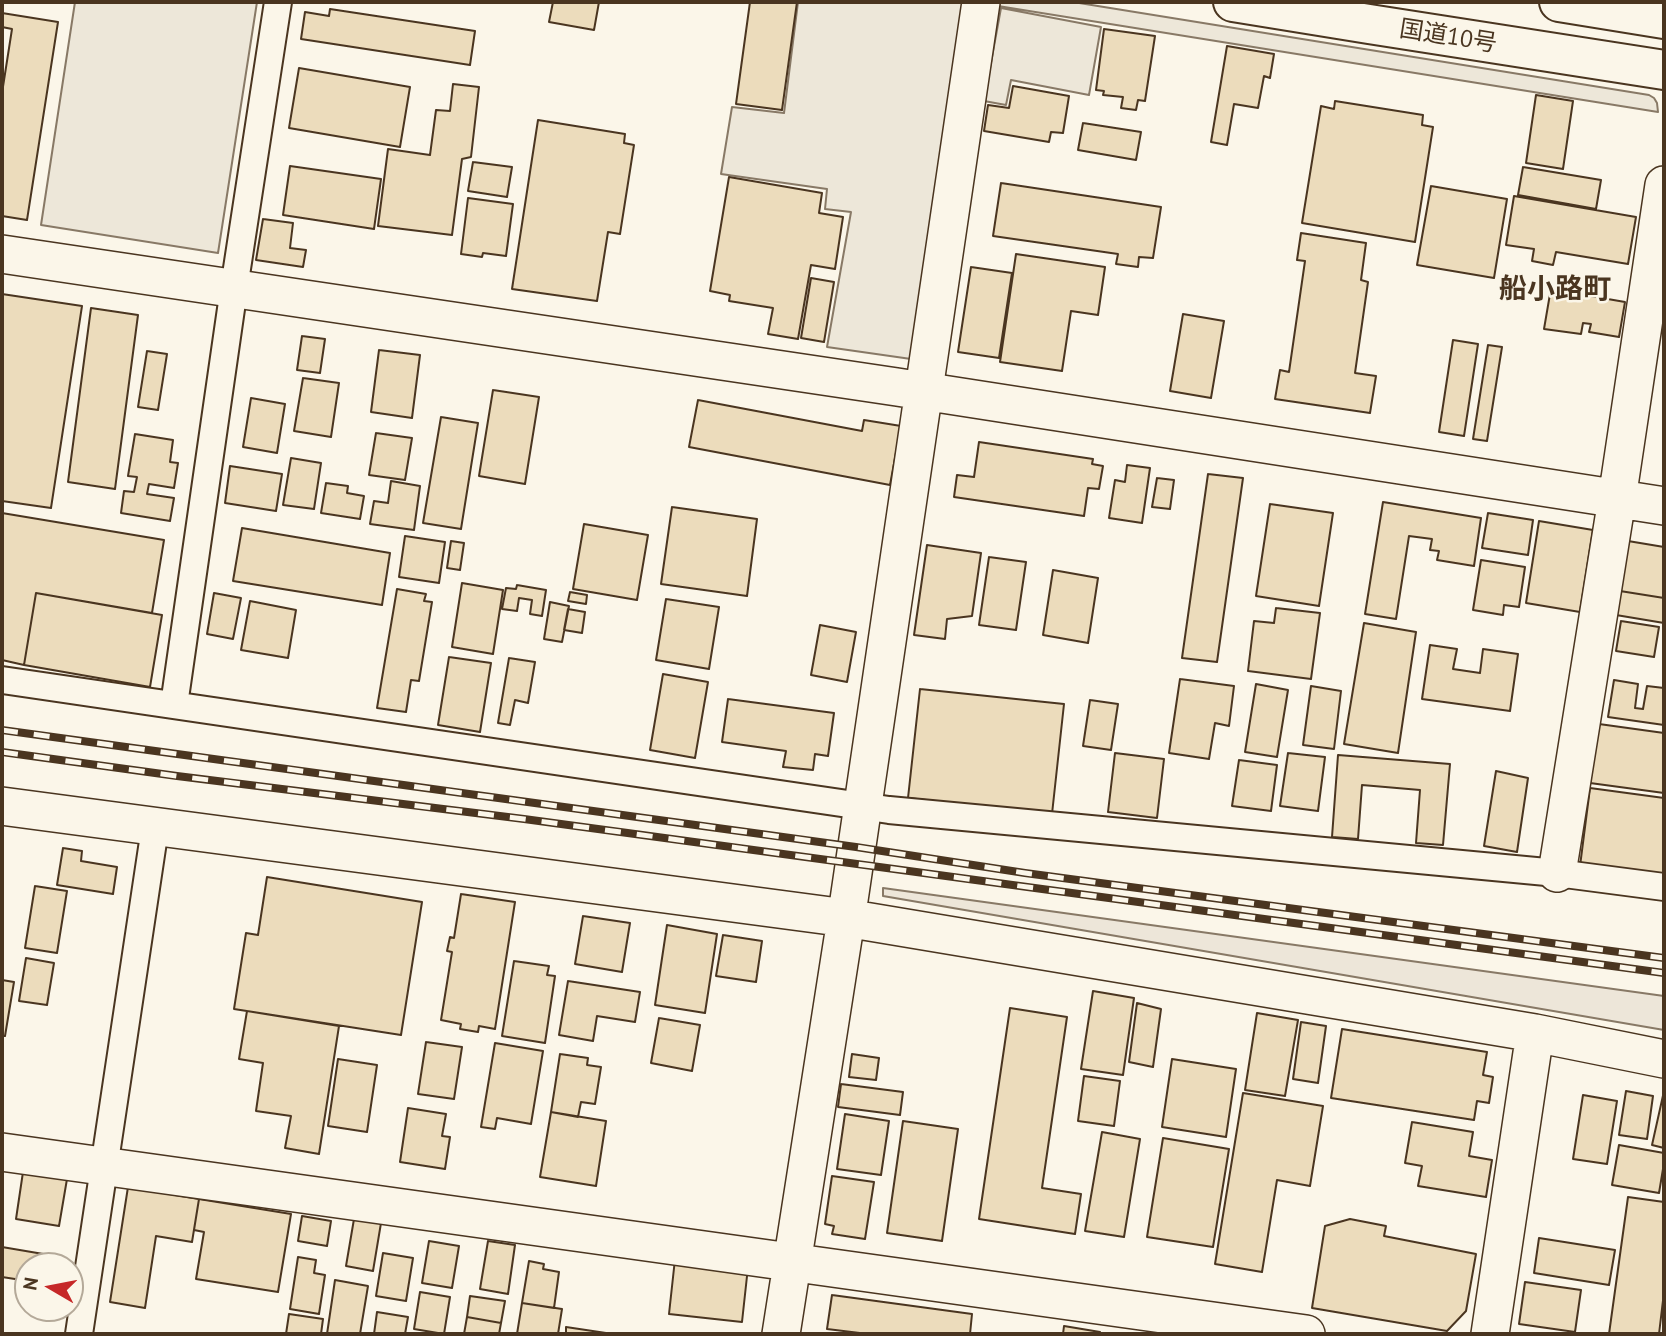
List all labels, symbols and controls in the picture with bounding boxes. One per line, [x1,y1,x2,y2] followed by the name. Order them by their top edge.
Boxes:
[1397,15,1499,59] street label: 国道10号
[1499,273,1611,307] district label: 船小路町
[14,1252,84,1322] north arrow
[17,1275,43,1292] text: N

